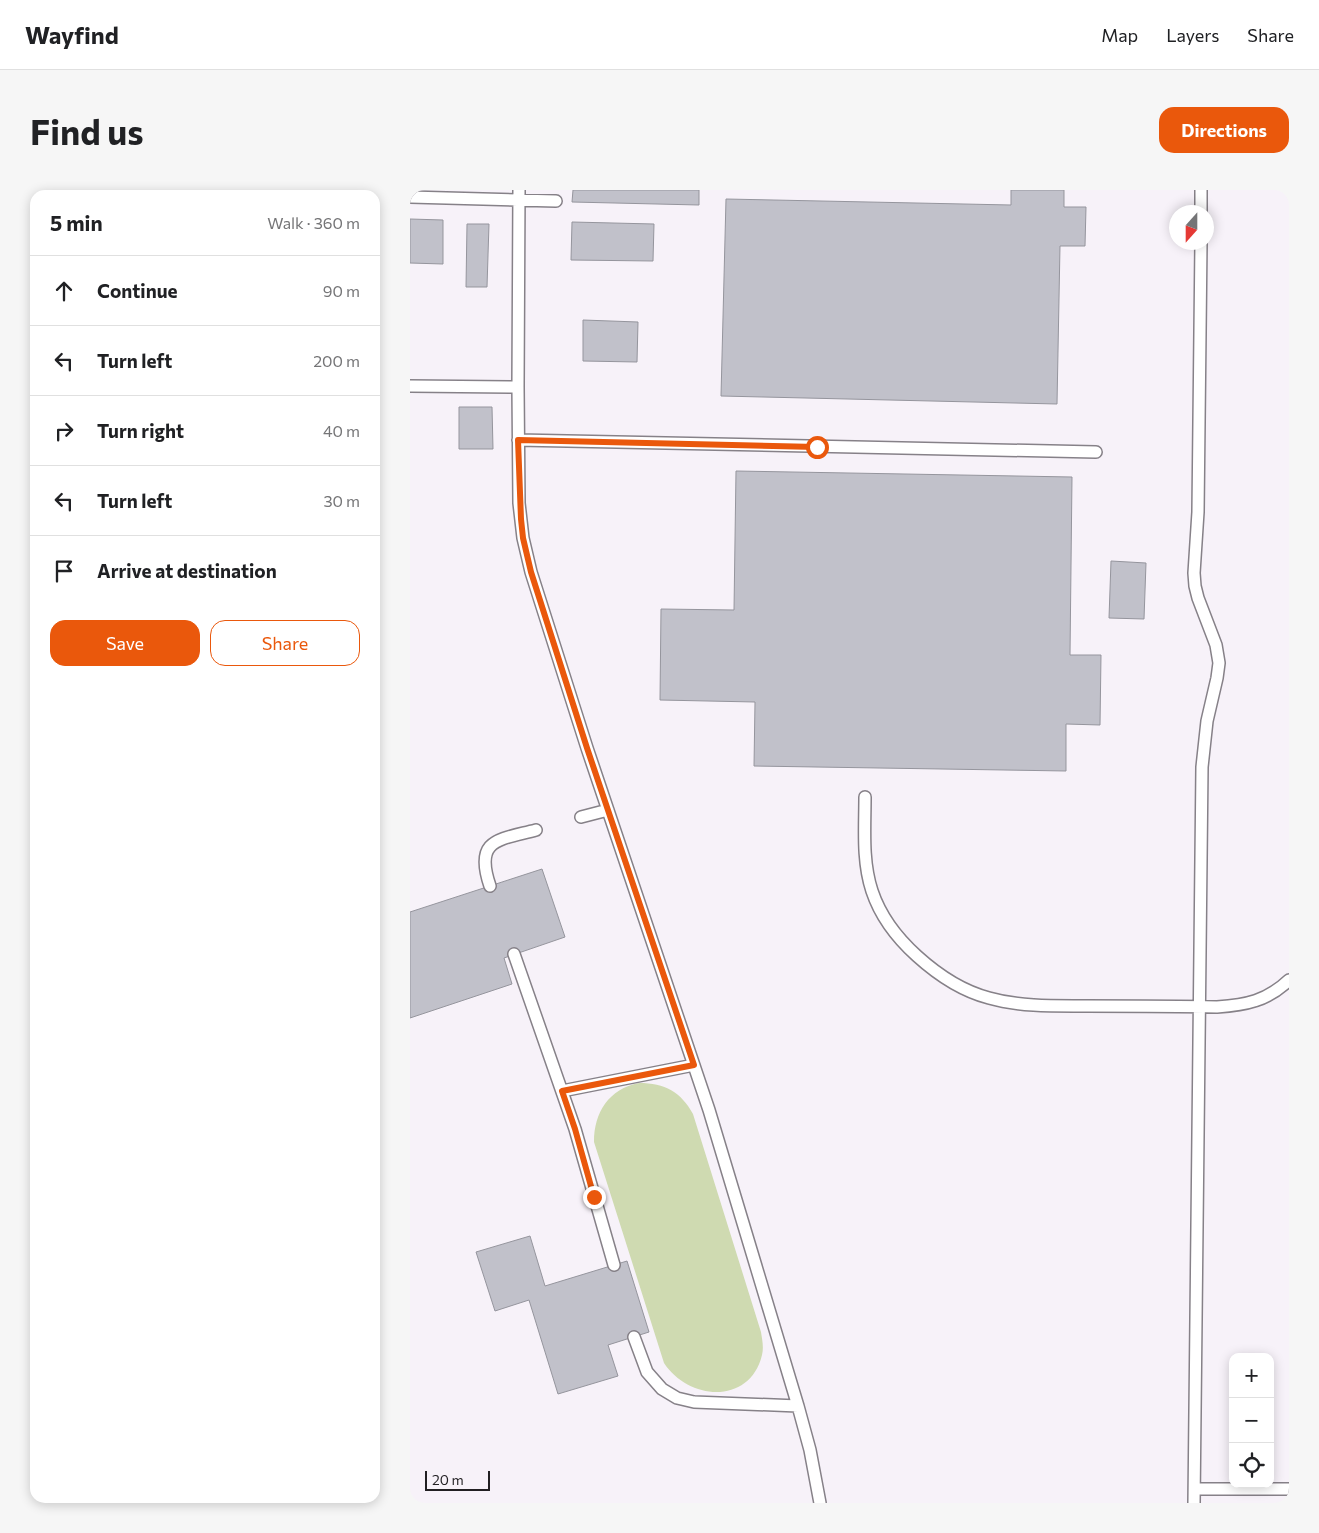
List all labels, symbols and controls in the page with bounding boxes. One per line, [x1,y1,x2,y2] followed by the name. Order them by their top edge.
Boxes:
[25,20,119,49] text: Wayfind
[1101,24,1138,46] text: Map
[1166,24,1219,46] text: Layers
[1247,24,1294,46] text: Share
[1159,107,1289,153] button: Directions
[30,109,144,152] text: Find us
[1169,205,1214,250] north arrow
[50,210,103,235] text: 5 min
[267,213,360,232] text: Walk · 360 m
[50,277,78,305] icon: ahead
[97,279,177,302] text: Continue
[323,281,360,300] text: 90 m
[50,347,78,375] icon: left
[97,349,172,372] text: Turn left
[313,351,360,370] text: 200 m
[50,417,78,445] icon: right
[97,419,184,442] text: Turn right
[323,421,360,440] text: 40 m
[806,436,829,459] route start
[50,487,78,515] icon: left
[97,489,172,512] text: Turn left
[323,491,360,510] text: 30 m
[50,557,78,585] icon: arrive
[97,559,277,582] text: Arrive at destination
[50,620,200,666] button: Save
[210,620,360,666] button: Share
[583,1186,606,1209] route end
[1229,1353,1274,1488] map controls
[1229,1353,1274,1398] button: +
[1229,1398,1274,1443] button: −
[1229,1443,1274,1488] button: locate
[425,1468,490,1491] scale bar
[432,1471,464,1488] text: 20 m

